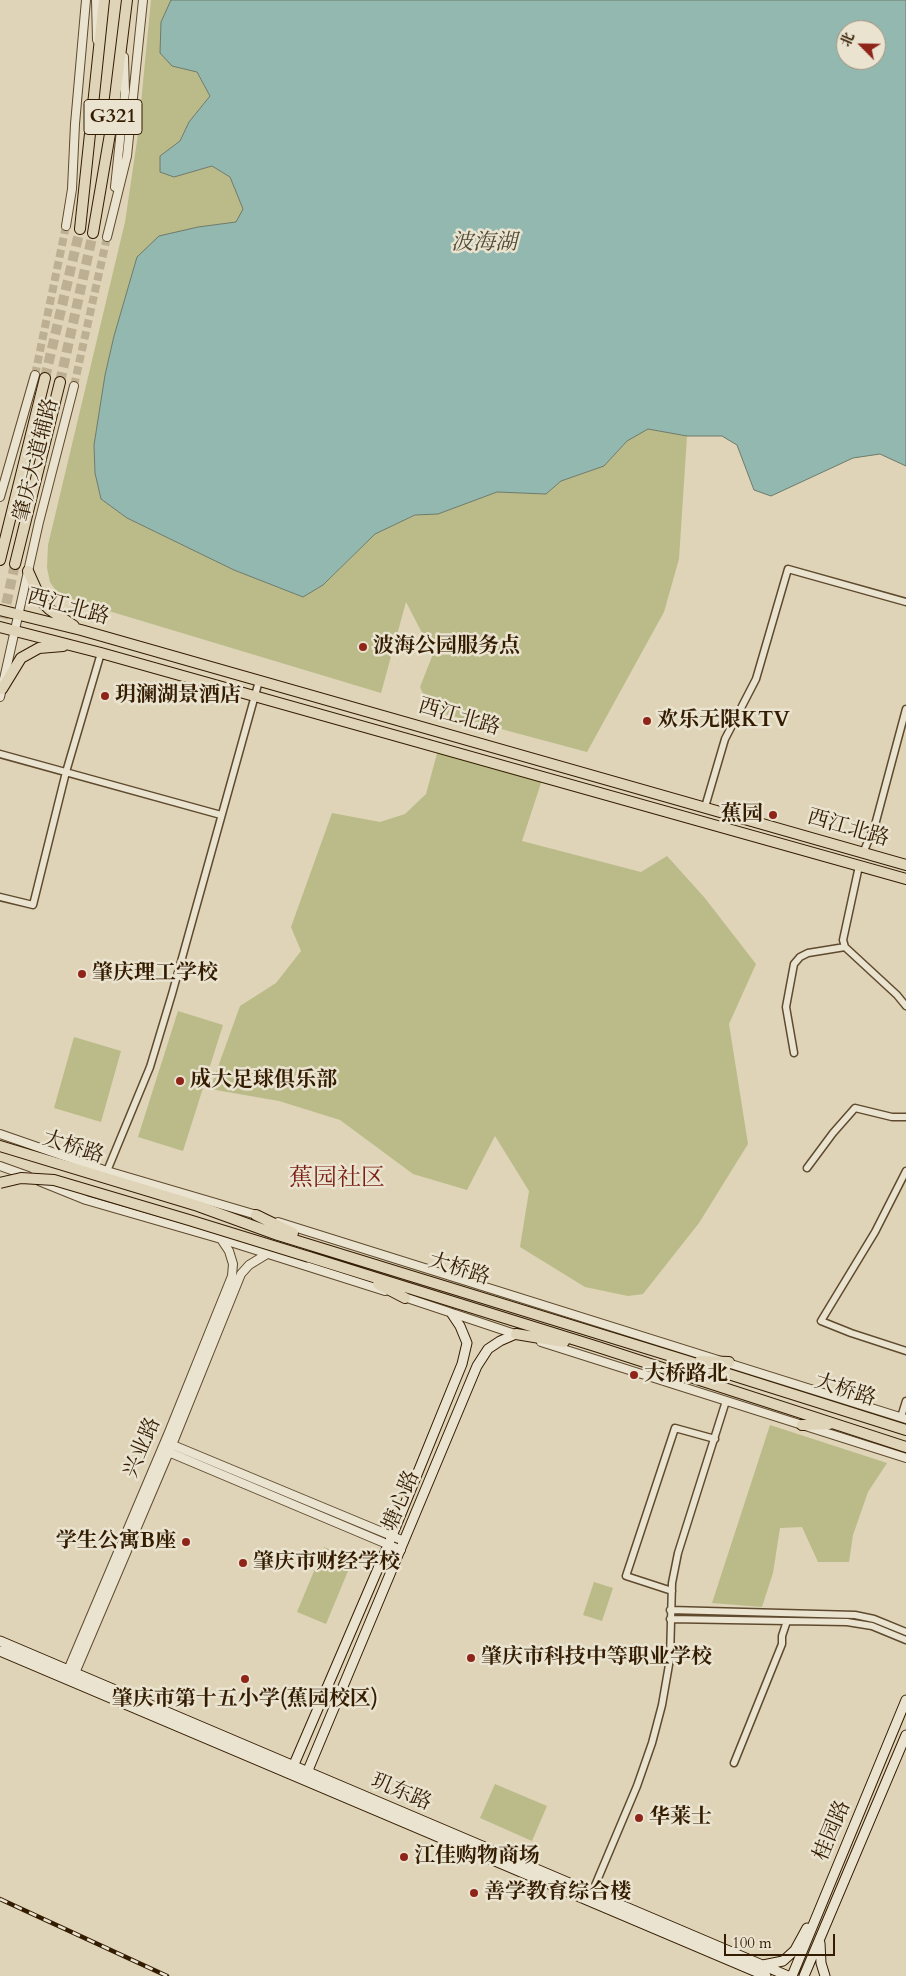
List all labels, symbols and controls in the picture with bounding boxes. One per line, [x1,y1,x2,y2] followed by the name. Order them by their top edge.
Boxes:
[836,20,886,70] north arrow
[836,29,859,49] text: 北
[84,100,142,134] road number: G321
[451,231,517,257] water label: 波海湖
[10,396,64,524] street label: 肇庆大道辅路
[24,585,112,631] street label: 西江北路
[373,634,520,660] place label: 波海公园服务点
[357,641,369,653] marker: 波海公园服务点
[115,683,241,709] place label: 玥澜湖景酒店
[99,690,111,702] marker: 玥澜湖景酒店
[415,694,503,742] street label: 西江北路
[657,708,790,734] place label: 欢乐无限KTV
[641,715,653,727] marker: 欢乐无限KTV
[721,802,763,828] place label: 蕉园
[804,805,892,853] street label: 西江北路
[767,809,779,821] marker: 蕉园
[92,961,218,987] place label: 肇庆理工学校
[76,968,88,980] marker: 肇庆理工学校
[190,1068,337,1094] place label: 成大足球俱乐部
[174,1075,186,1087] marker: 成大足球俱乐部
[39,1126,107,1170] street label: 大桥路
[289,1165,385,1193] district label: 蕉园社区
[425,1249,493,1291] street label: 大桥路
[644,1362,728,1388] place label: 大桥路北
[628,1369,640,1381] marker: 大桥路北
[811,1369,879,1413] street label: 大桥路
[119,1414,167,1482] street label: 兴业路
[378,1467,426,1535] street label: 塘心路
[56,1529,176,1555] place label: 学生公寓B座
[180,1536,192,1548] marker: 学生公寓B座
[253,1550,400,1576] place label: 肇庆市财经学校
[237,1557,249,1569] marker: 肇庆市财经学校
[481,1645,712,1671] place label: 肇庆市科技中等职业学校
[465,1652,477,1664] marker: 肇庆市科技中等职业学校
[239,1673,251,1685] marker: 肇庆市第十五小学(蕉园校区)
[112,1687,378,1713] place label: 肇庆市第十五小学(蕉园校区)
[367,1769,435,1817] street label: 玑东路
[809,1797,857,1865] street label: 桂园路
[649,1805,712,1831] place label: 华莱士
[633,1812,645,1824] marker: 华莱士
[414,1844,540,1870] place label: 江佳购物商场
[398,1851,410,1863] marker: 江佳购物商场
[484,1880,631,1906] place label: 善学教育综合楼
[468,1887,480,1899] marker: 善学教育综合楼
[726,1924,837,1956] scale bar
[732,1933,772,1953] text: 100 m

